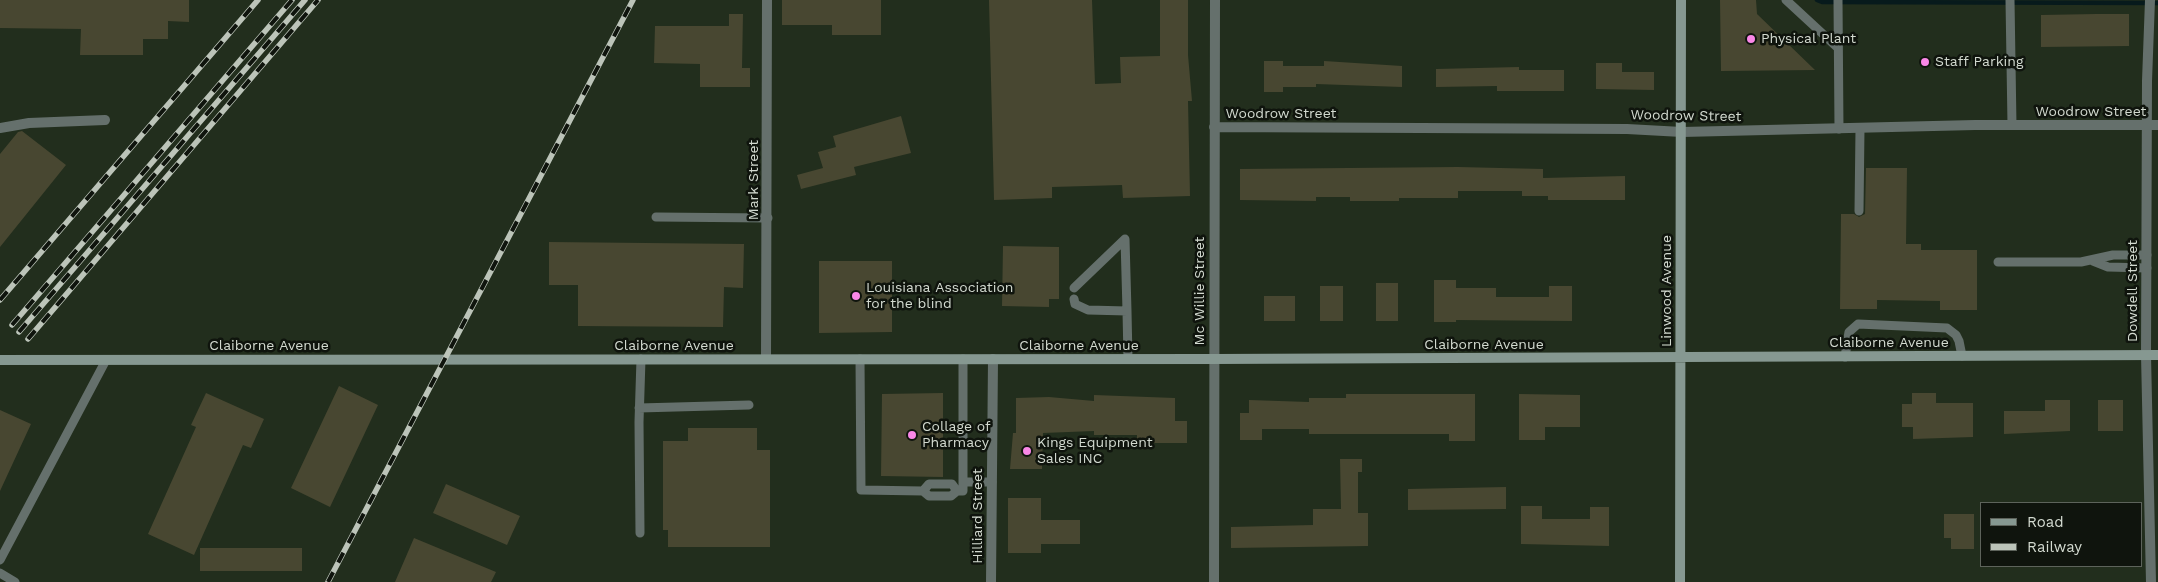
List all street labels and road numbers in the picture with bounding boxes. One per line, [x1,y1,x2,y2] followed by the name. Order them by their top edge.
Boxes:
[2036,104,2146,120] street label: Woodrow Street
[1226,106,1336,122] street label: Woodrow Street
[1630,107,1742,125] street label: Woodrow Street
[746,140,762,220] street label: Mark Street
[1659,235,1675,347] street label: Linwood Avenue
[1192,237,1208,345] street label: Mc Willie Street
[2125,240,2141,342] street label: Dowdell Street
[1829,335,1949,351] street label: Claiborne Avenue
[1424,337,1544,353] street label: Claiborne Avenue
[209,338,329,354] street label: Claiborne Avenue
[614,338,734,354] street label: Claiborne Avenue
[1019,338,1139,354] street label: Claiborne Avenue
[970,468,986,564] street label: Hilliard Street

